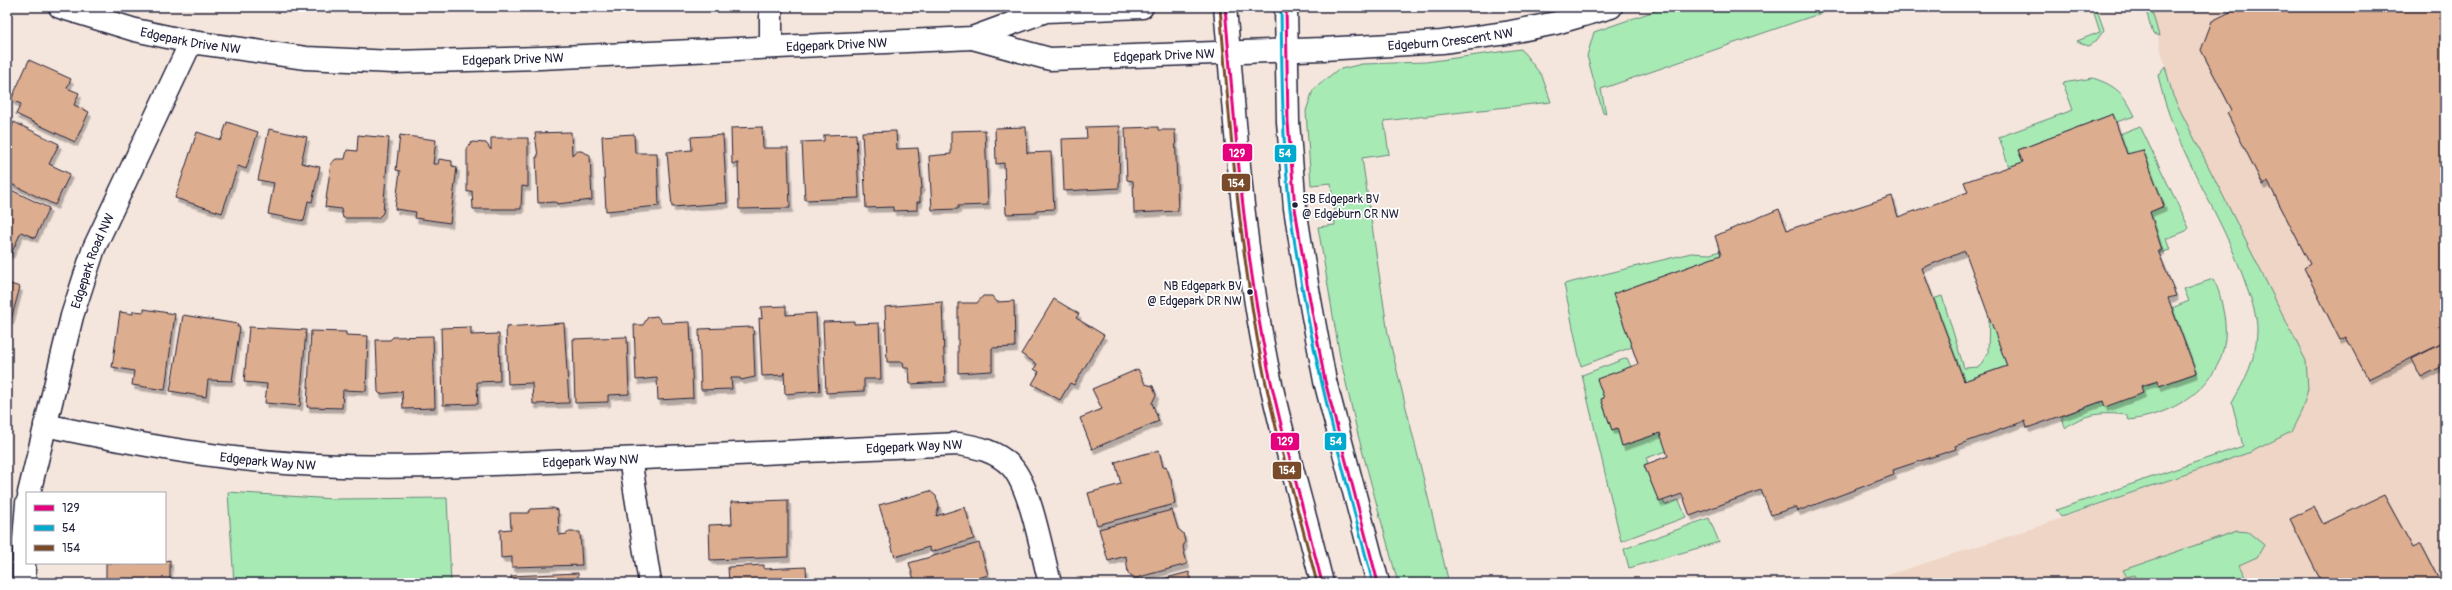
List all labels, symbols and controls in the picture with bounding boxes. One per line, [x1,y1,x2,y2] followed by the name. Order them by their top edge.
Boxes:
[139,24,242,58] street label: Edgepark Drive NW
[1387,25,1515,54] street label: Edgeburn Crescent NW
[786,35,888,56] street label: Edgepark Drive NW
[1113,46,1215,66] street label: Edgepark Drive NW
[462,50,564,69] street label: Edgepark Drive NW
[1222,143,1253,162] line badge: 129
[1274,144,1297,163] line badge: 54
[1229,147,1245,160] text: 129
[1279,147,1292,160] text: 54
[1221,173,1251,192] line badge: 154
[1228,177,1245,190] text: 154
[1302,192,1399,222] place label: SB Edgepark BV @ Edgeburn CR NW
[1290,200,1300,210] marker: SB Edgepark BV @ Edgeburn CR NW
[68,211,118,311] street label: Edgepark Road NW
[1147,279,1242,309] place label: NB Edgepark BV @ Edgepark DR NW
[1245,287,1255,297] marker: NB Edgepark BV @ Edgepark DR NW
[1270,432,1300,451] line badge: 129
[1324,432,1347,451] line badge: 54
[1277,435,1293,448] text: 129
[1330,435,1343,448] text: 54
[866,437,963,457] street label: Edgepark Way NW
[219,449,316,474] street label: Edgepark Way NW
[542,451,639,471] street label: Edgepark Way NW
[1272,461,1302,480] line badge: 154
[1279,464,1296,477] text: 154
[26,492,166,564] legend
[62,501,80,516] text: 129
[62,521,76,536] text: 54
[62,541,80,556] text: 154

